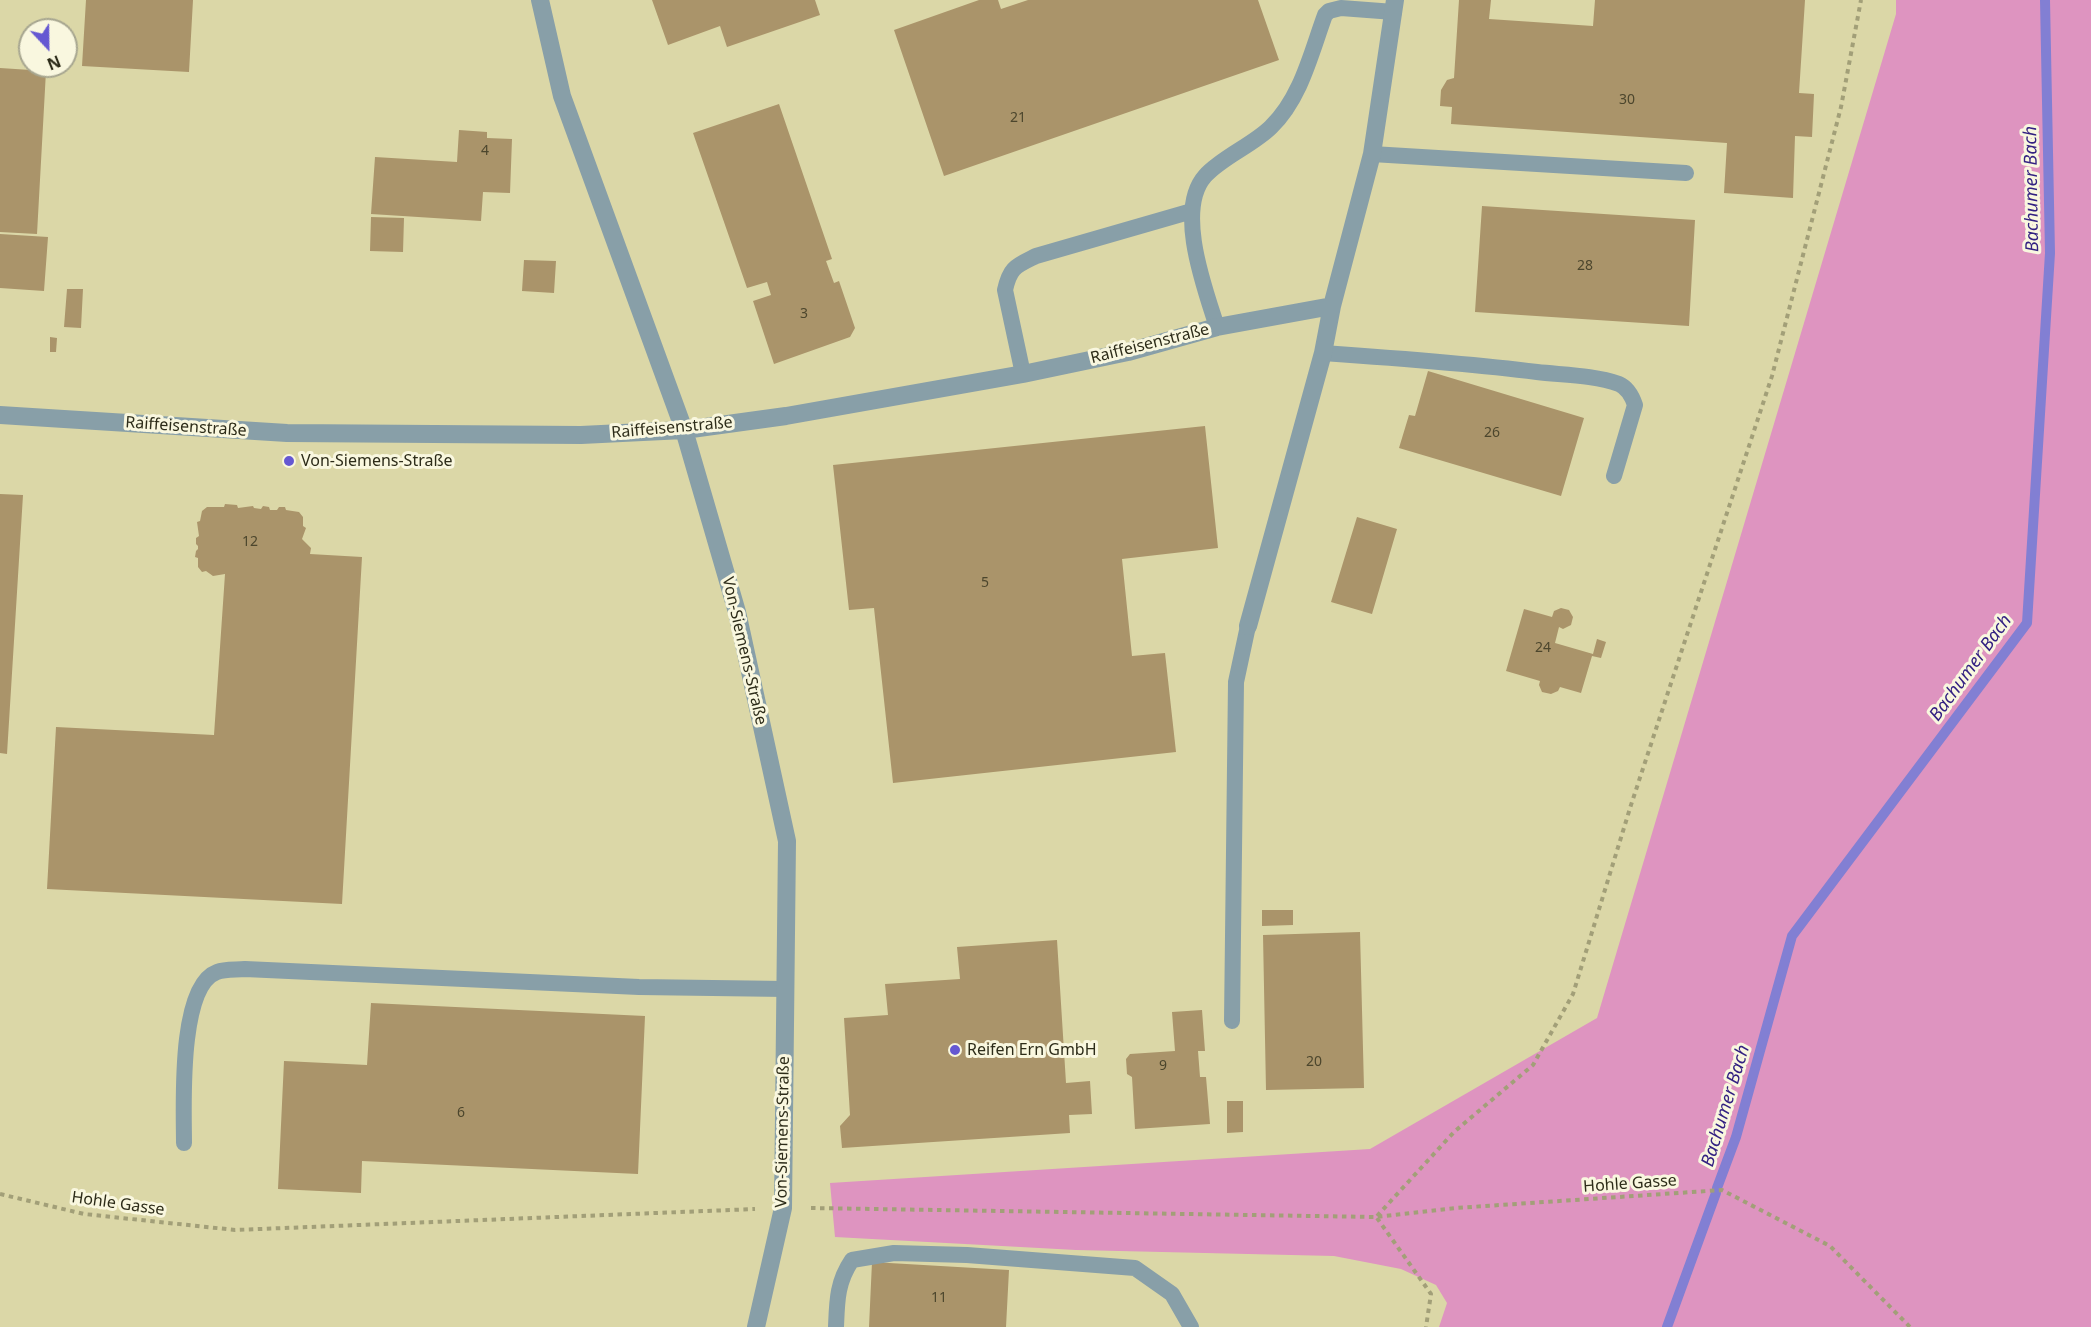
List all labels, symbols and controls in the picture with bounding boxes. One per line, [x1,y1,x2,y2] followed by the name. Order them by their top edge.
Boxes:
[18,18,78,78] north arrow
[44,50,64,75] text: N
[1619,92,1635,108] house number: 30
[1010,110,1026,126] house number: 21
[2020,126,2044,252] water label: Bachumer Bach
[481,143,489,159] house number: 4
[1577,258,1593,274] house number: 28
[800,306,808,322] house number: 3
[1089,320,1211,368] street label: Raiffeisenstraße
[125,413,247,441] street label: Raiffeisenstraße
[611,413,733,443] street label: Raiffeisenstraße
[1484,425,1500,441] house number: 26
[301,451,453,471] place label: Von-Siemens-Straße
[282,454,296,468] marker: Von-Siemens-Straße
[242,534,258,550] house number: 12
[718,575,770,727] street label: Von-Siemens-Straße
[981,575,989,591] house number: 5
[1925,611,2017,725] water label: Bachumer Bach
[1535,640,1551,656] house number: 24
[967,1040,1097,1060] place label: Reifen Ern GmbH
[948,1043,962,1057] marker: Reifen Ern GmbH
[1697,1043,1755,1169] water label: Bachumer Bach
[1306,1054,1322,1070] house number: 20
[772,1056,794,1208] street label: Von-Siemens-Straße
[1159,1058,1167,1074] house number: 9
[457,1105,465,1121] house number: 6
[1583,1171,1677,1197] street label: Hohle Gasse
[70,1188,166,1220] street label: Hohle Gasse
[931,1290,947,1306] house number: 11

